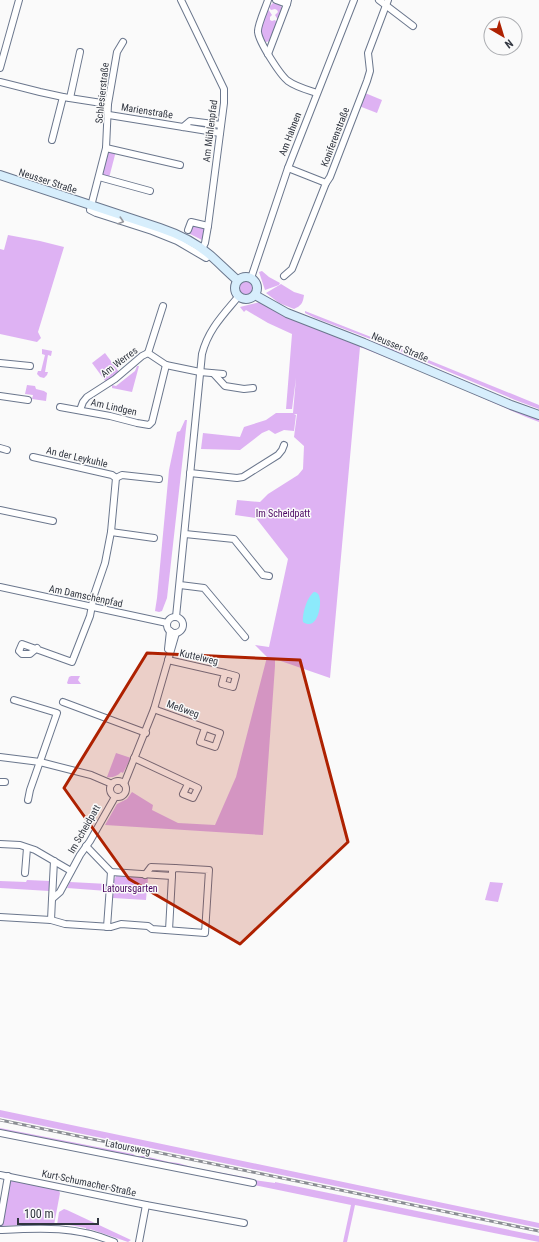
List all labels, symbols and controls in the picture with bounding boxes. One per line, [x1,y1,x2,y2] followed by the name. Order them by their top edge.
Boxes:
[483,16,523,56] north arrow
[502,36,516,51] text: N
[93,62,111,124] street label: Schlesierstraße
[201,99,219,163] street label: Am Mühlenpfad
[120,101,174,121] street label: Marienstraße
[319,105,351,168] street label: Koniferenstraße
[277,111,303,157] street label: Am Hahnen
[18,166,79,196] street label: Neusser Straße
[117,216,124,225] one-way arrow
[370,330,430,364] street label: Neusser Straße
[99,344,140,379] street label: Am Werres
[90,396,138,418] street label: Am Lindgen
[45,445,109,469] street label: An der Leykuhle
[256,508,310,519] park label: Im Scheidpatt
[48,583,124,609] street label: Am Damschenpfad
[179,647,219,667] street label: Kuttelweg
[165,698,201,720] street label: Meßweg
[66,803,102,855] street label: Im Scheidpatt
[102,883,158,894] park label: Latoursgarten
[104,1137,152,1157] street label: Latoursweg
[41,1168,137,1198] street label: Kurt-Schumacher-Straße
[18,1200,98,1226] scale bar
[24,1207,54,1221] text: 100 m

